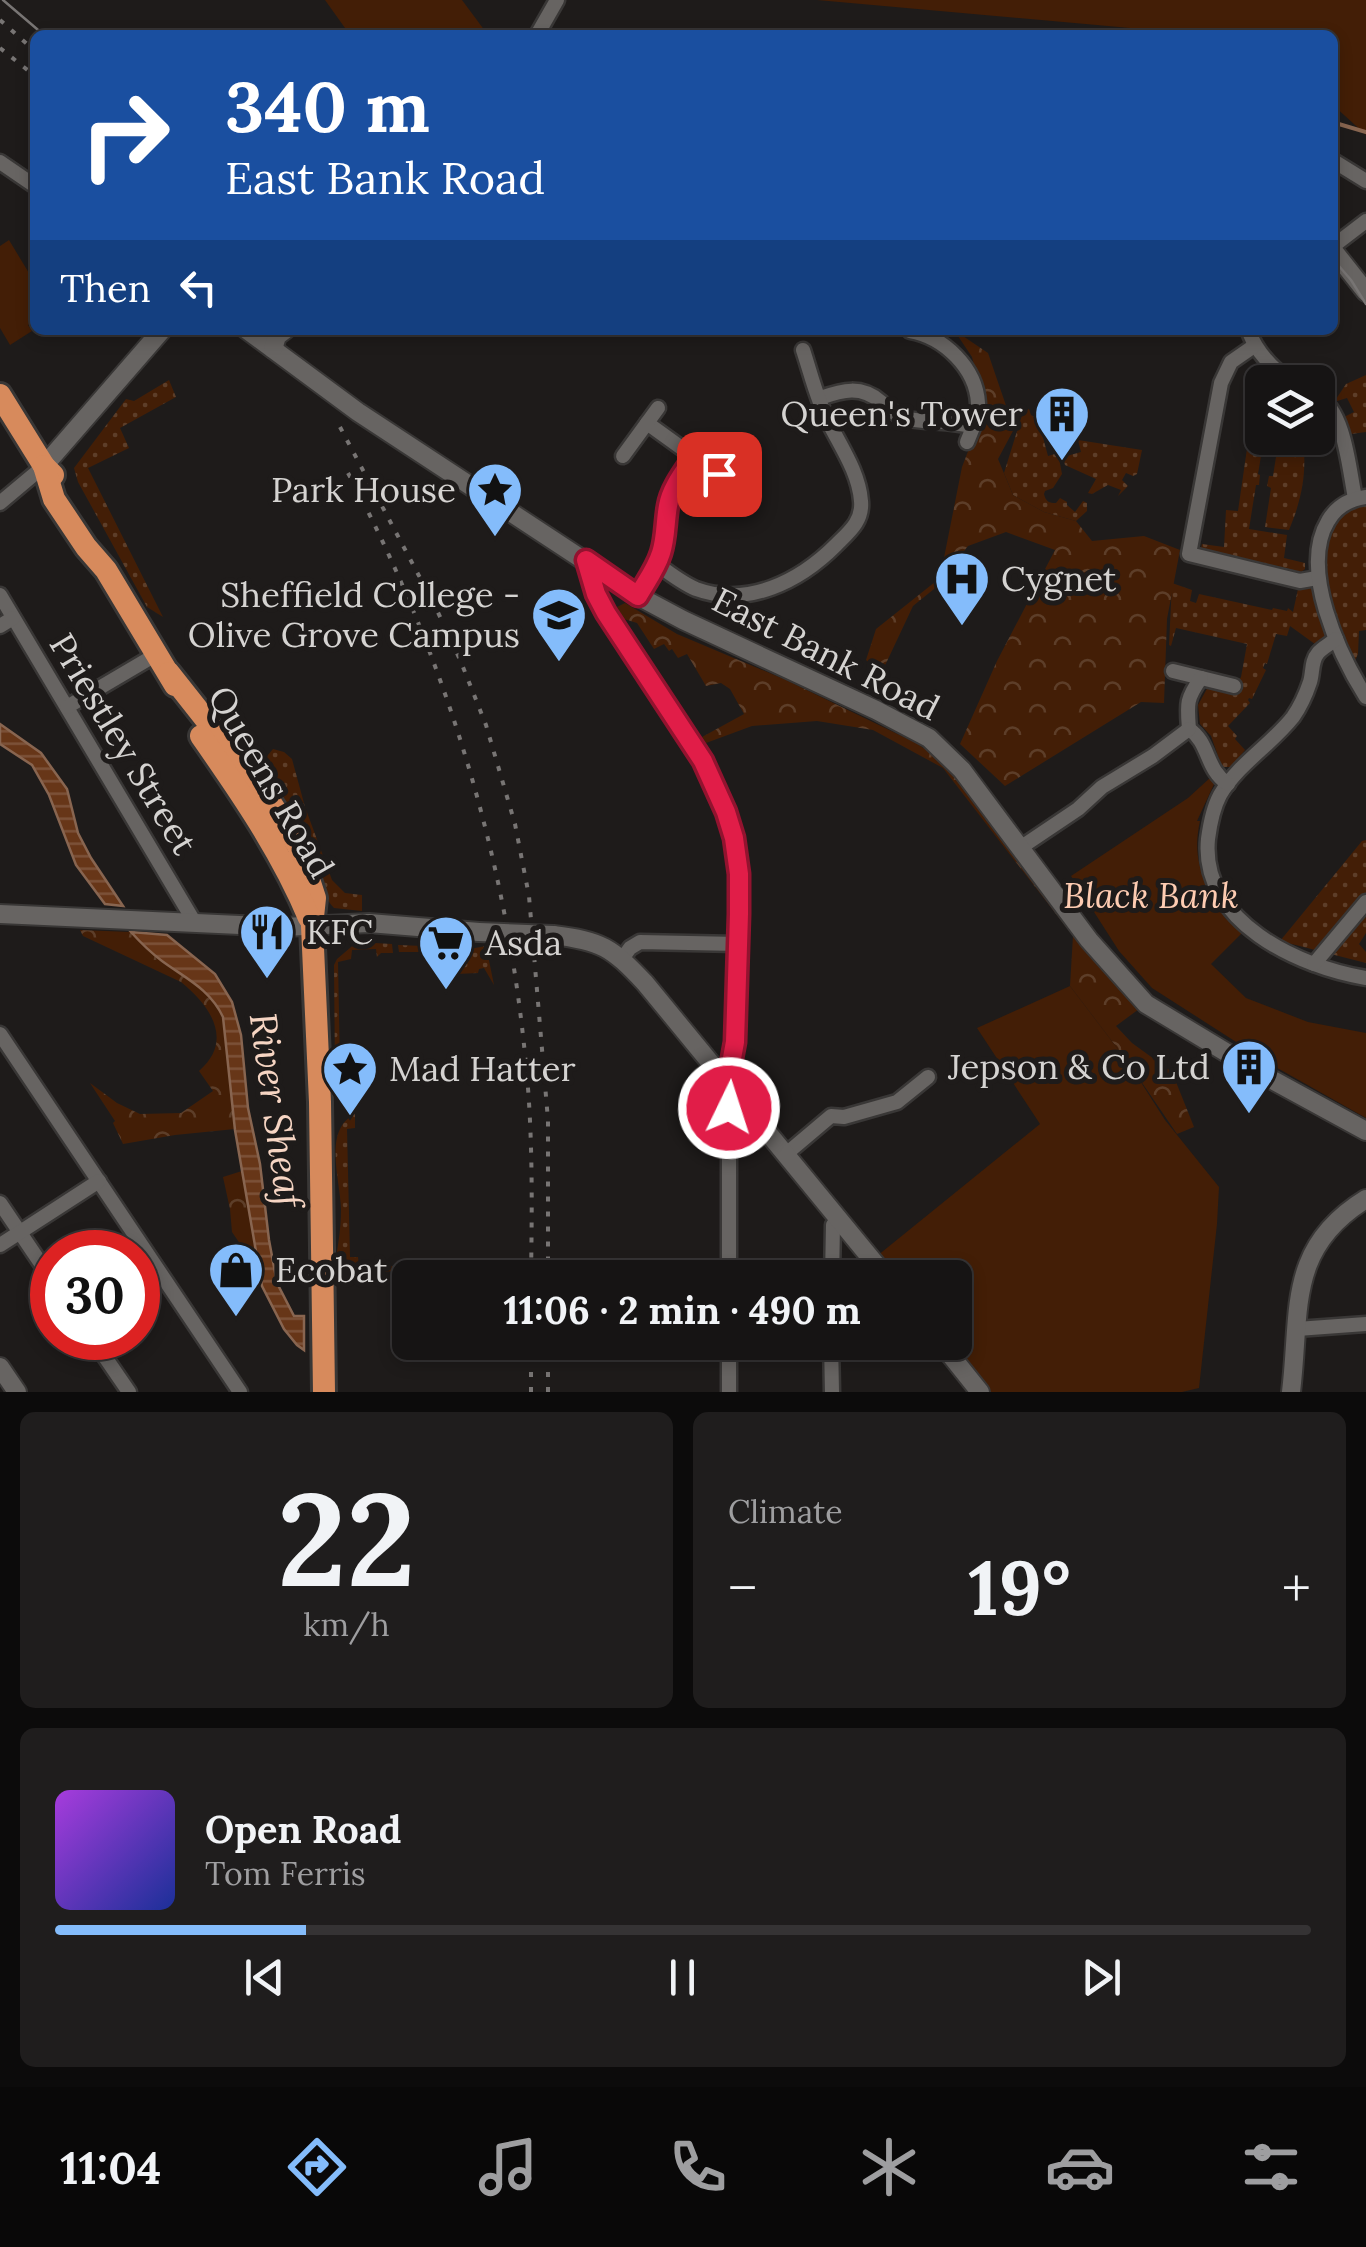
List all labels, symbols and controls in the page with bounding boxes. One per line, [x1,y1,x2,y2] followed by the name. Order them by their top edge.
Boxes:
[225,62,430,151] text: 340 m
[60,70,190,200] icon: right
[225,149,545,206] text: East Bank Road
[171,260,226,315] icon: left
[60,264,151,312] text: Then
[1245,365,1335,455] map controls
[1245,365,1335,455] button: layers
[1032,384,1092,463] building icon: Queen's Tower
[780,391,1023,436] place label: Queen's Tower
[677,432,762,517] pin
[692,447,747,502] icon: arrive
[465,460,525,539] place icon: Park House
[271,467,456,512] place label: Park House
[932,549,992,628] hospital icon: Cygnet
[1001,556,1117,601] place label: Cygnet
[188,572,520,657] place label: Sheffield College - Olive Grove Campus
[705,577,947,730] street label: East Bank Road
[529,585,589,664] school or university icon: Sheffield College - Olive Grove Campus
[40,625,207,863] street label: Priestley Street
[198,678,345,886] street label: Queens Road
[1063,873,1239,918] park label: Black Bank
[237,902,297,981] restaurant icon: KFC
[306,909,373,954] place label: KFC
[416,913,476,992] supermarket icon: Asda
[484,920,562,965] place label: Asda
[239,1009,315,1213] water label: River Sheaf
[1219,1037,1279,1116] building icon: Jepson & Co Ltd
[320,1039,380,1118] place icon: Mad Hatter
[947,1044,1210,1089] place label: Jepson & Co Ltd
[389,1046,576,1091] place label: Mad Hatter
[677,1056,781,1160] position arrow
[30,1230,160,1360] speed limit sign: 30
[206,1240,266,1319] shop icon: Ecobat
[275,1247,388,1292] place label: Ecobat
[503,1286,861,1334] text: 11:06 · 2 min · 490 m
[277,1455,416,1622] text: 22
[728,1491,843,1532] text: Climate
[968,1540,1071,1636] text: 19°
[728,1553,757,1623] text: −
[1282,1553,1311,1623] text: +
[303,1604,390,1645] text: km/h
[205,1805,401,1853] text: Open Road
[205,1853,366,1894] text: Tom Ferris
[237,1950,292,2005] icon: previous
[655,1950,710,2005] icon: pause
[1074,1950,1129,2005] icon: next
[282,2132,352,2202] icon: directions
[473,2132,543,2202] icon: music
[663,2132,733,2202] icon: phone
[854,2132,924,2202] icon: climate
[1045,2132,1115,2202] icon: car
[1236,2132,1306,2202] icon: filters
[60,2139,161,2196] text: 11:04

